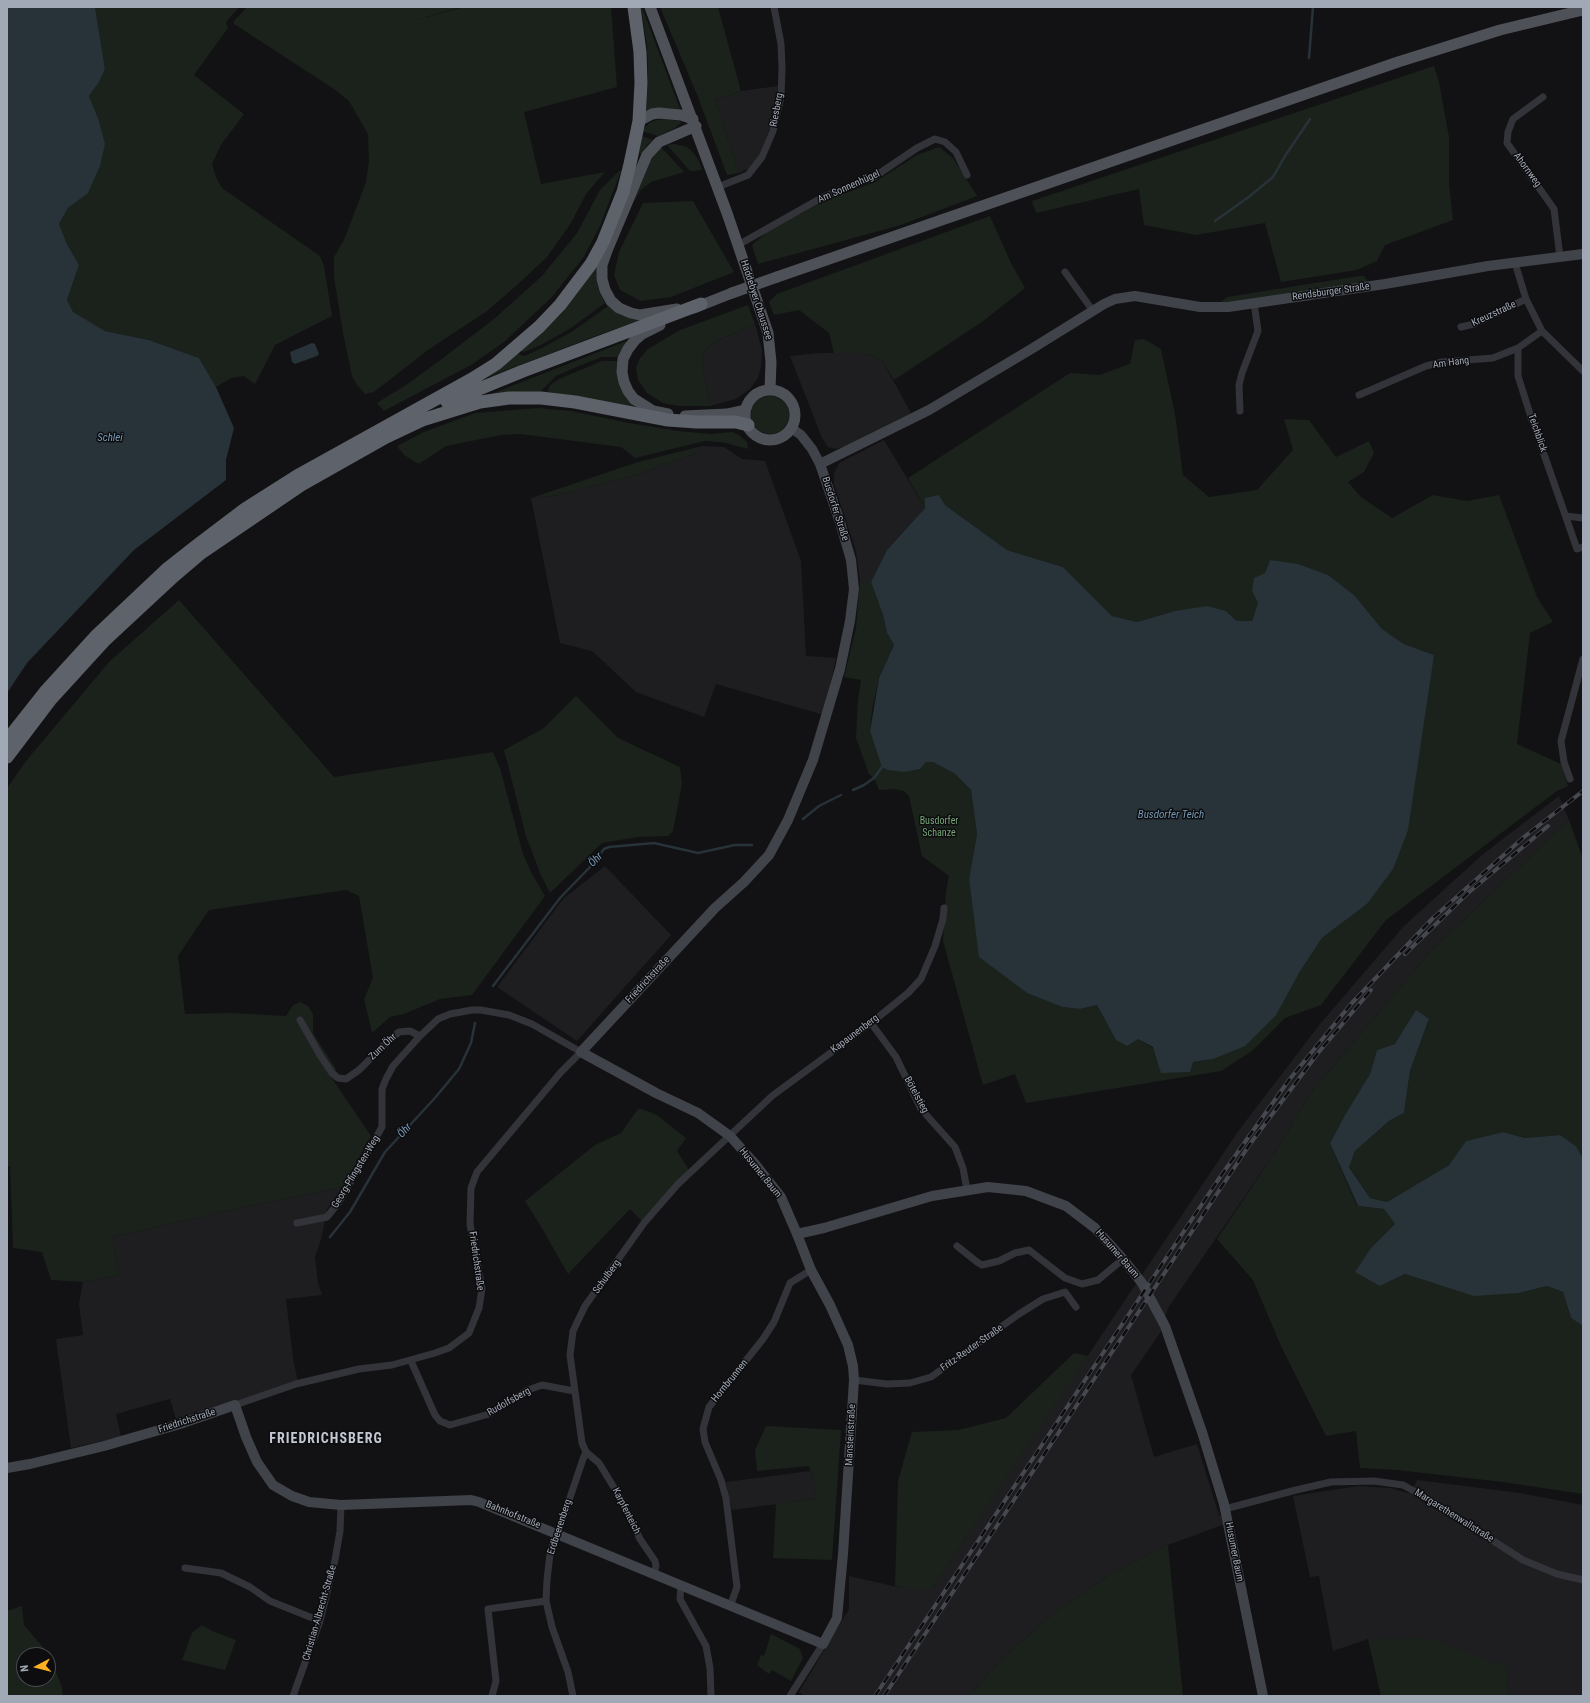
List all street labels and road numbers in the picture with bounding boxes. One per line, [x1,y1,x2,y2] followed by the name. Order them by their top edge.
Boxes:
[768,92,786,128] street label: Riesberg
[1511,150,1543,190] street label: Ahornweg
[816,168,882,206] street label: Am Sonnenhügel
[737,259,775,341] street label: Haddebyer Chaussee
[1292,281,1370,303] street label: Rendsburger Straße
[1470,299,1518,329] street label: Kreuzstraße
[1432,355,1470,371] street label: Am Hang
[1525,412,1549,454] street label: Teichblick
[819,475,851,543] street label: Busdorfer Straße
[623,954,673,1006] street label: Friedrichstraße
[829,1012,881,1056] street label: Kapaunenberg
[367,1031,399,1063] street label: Zum Öhr
[901,1075,931,1115] street label: Bötelstieg
[330,1133,382,1211] street label: Georg-Pfingsten-Weg
[736,1146,784,1200] street label: Husumer Baum
[1093,1227,1141,1281] street label: Husumer Baum
[466,1231,486,1291] street label: Friedrichstraße
[591,1258,623,1296] street label: Schulberg
[938,1322,1006,1374] street label: Fritz-Reuter-Straße
[709,1357,751,1405] street label: Hornbrunnen
[485,1385,533,1419] street label: Rudolfsberg
[843,1404,859,1466] street label: Mansteinstraße
[157,1406,217,1436] street label: Friedrichstraße
[609,1486,643,1536] street label: Karpfenteich
[1412,1487,1496,1545] street label: Margarethenwallstraße
[545,1498,575,1556] street label: Erdbeerenberg
[484,1499,542,1531] street label: Bahnhofstraße
[1222,1521,1246,1583] street label: Husumer Baum
[301,1564,339,1662] street label: Christian-Albrecht-Straße

